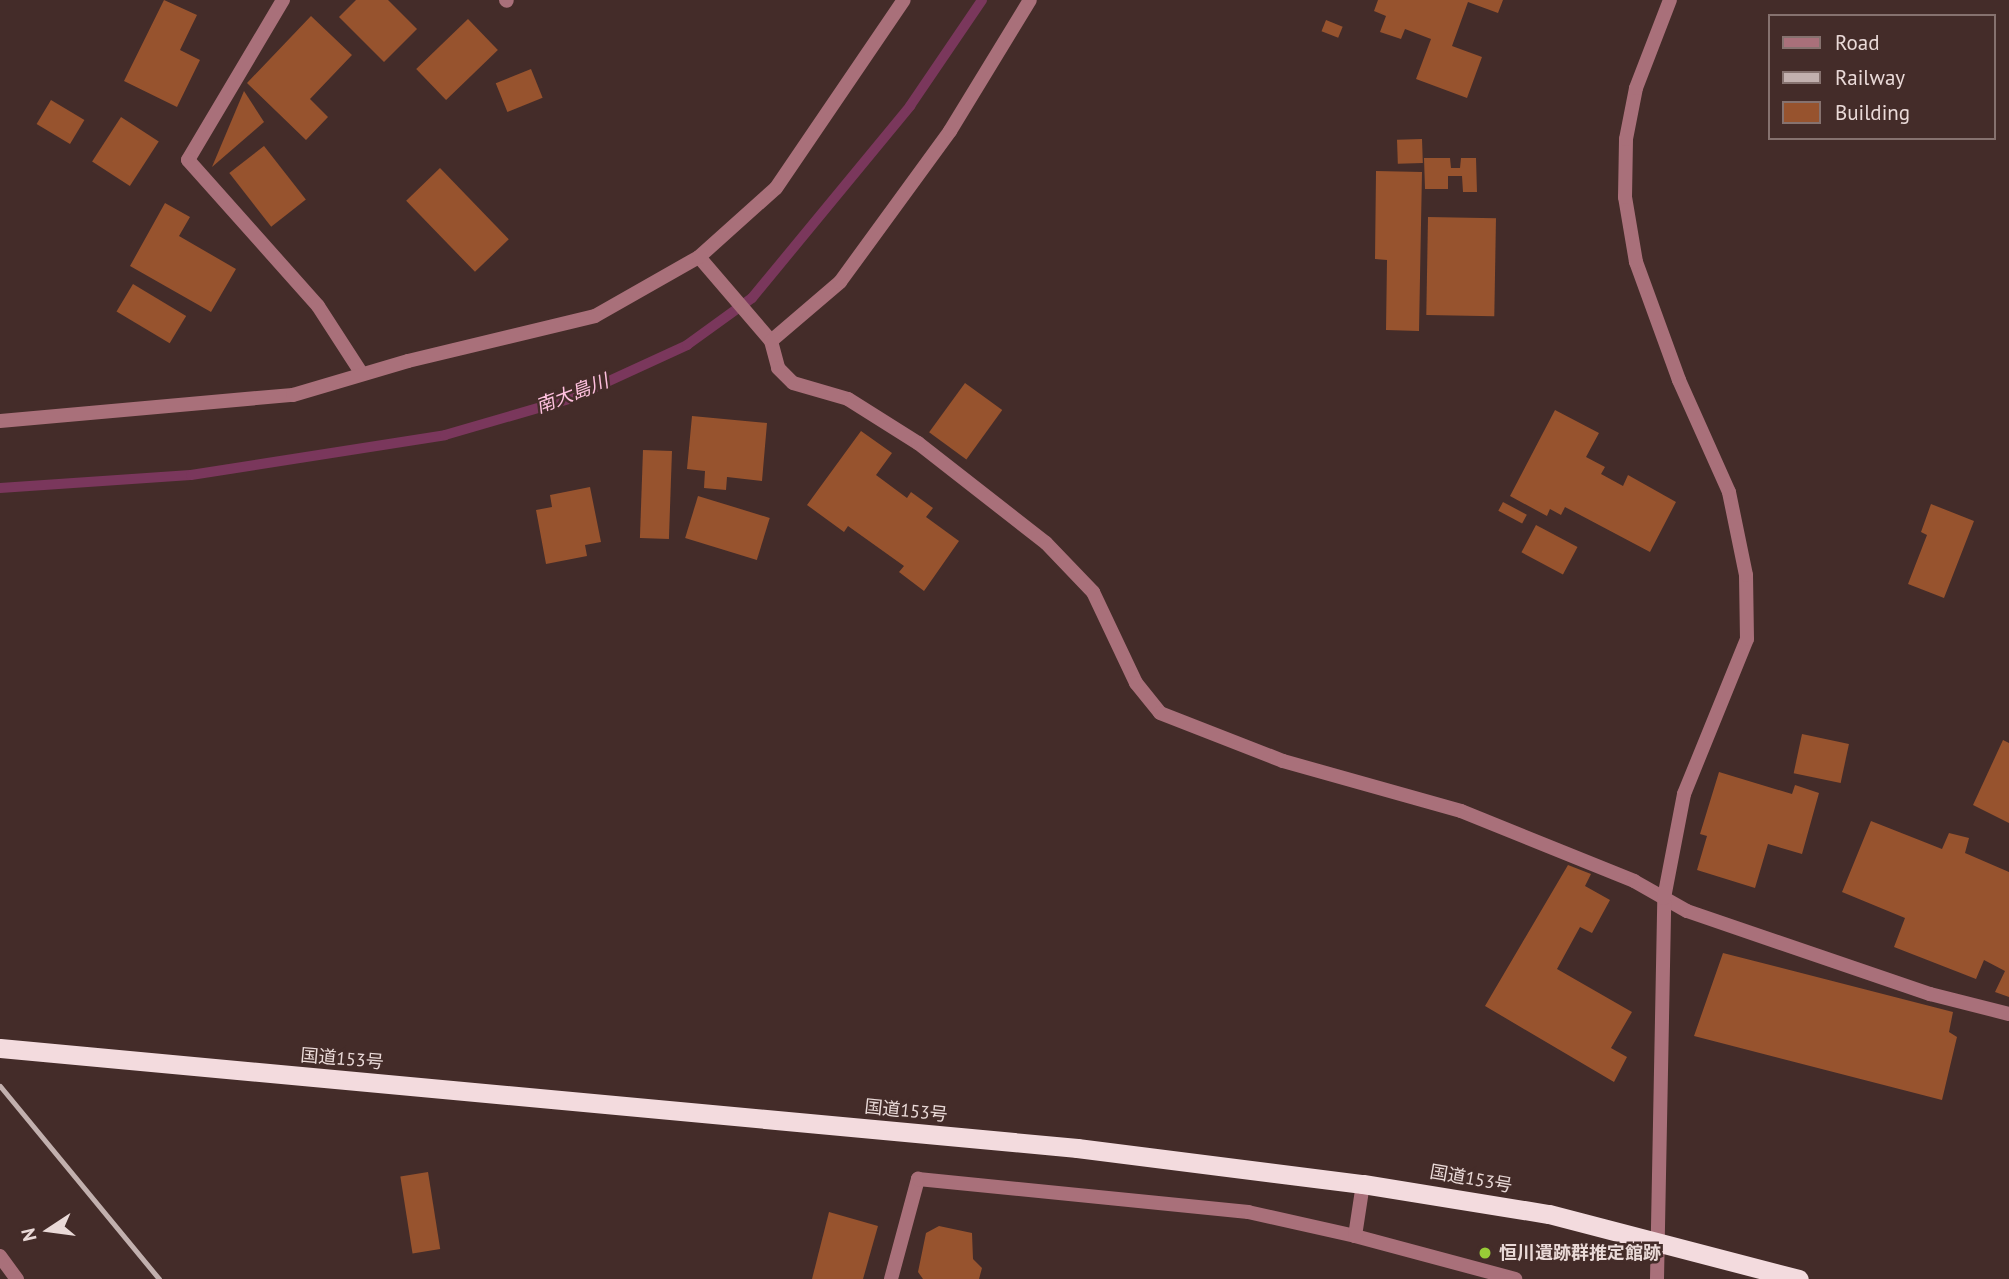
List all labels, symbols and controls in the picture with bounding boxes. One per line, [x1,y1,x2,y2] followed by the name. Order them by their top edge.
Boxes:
[1768,14,1995,140] legend
[1835,29,1879,56] text: Road
[1835,64,1905,91] text: Railway
[1835,99,1910,126] text: Building
[532,370,612,418] water label: 南大島川
[300,1045,384,1073] street label: 国道153号
[863,1096,949,1126] street label: 国道153号
[1428,1161,1514,1197] street label: 国道153号
[14,1195,84,1265] north arrow
[15,1226,42,1244] text: N
[1499,1242,1661,1264] place label: 恒川遺跡群推定館跡
[1477,1245,1493,1261] marker: 恒川遺跡群推定館跡

